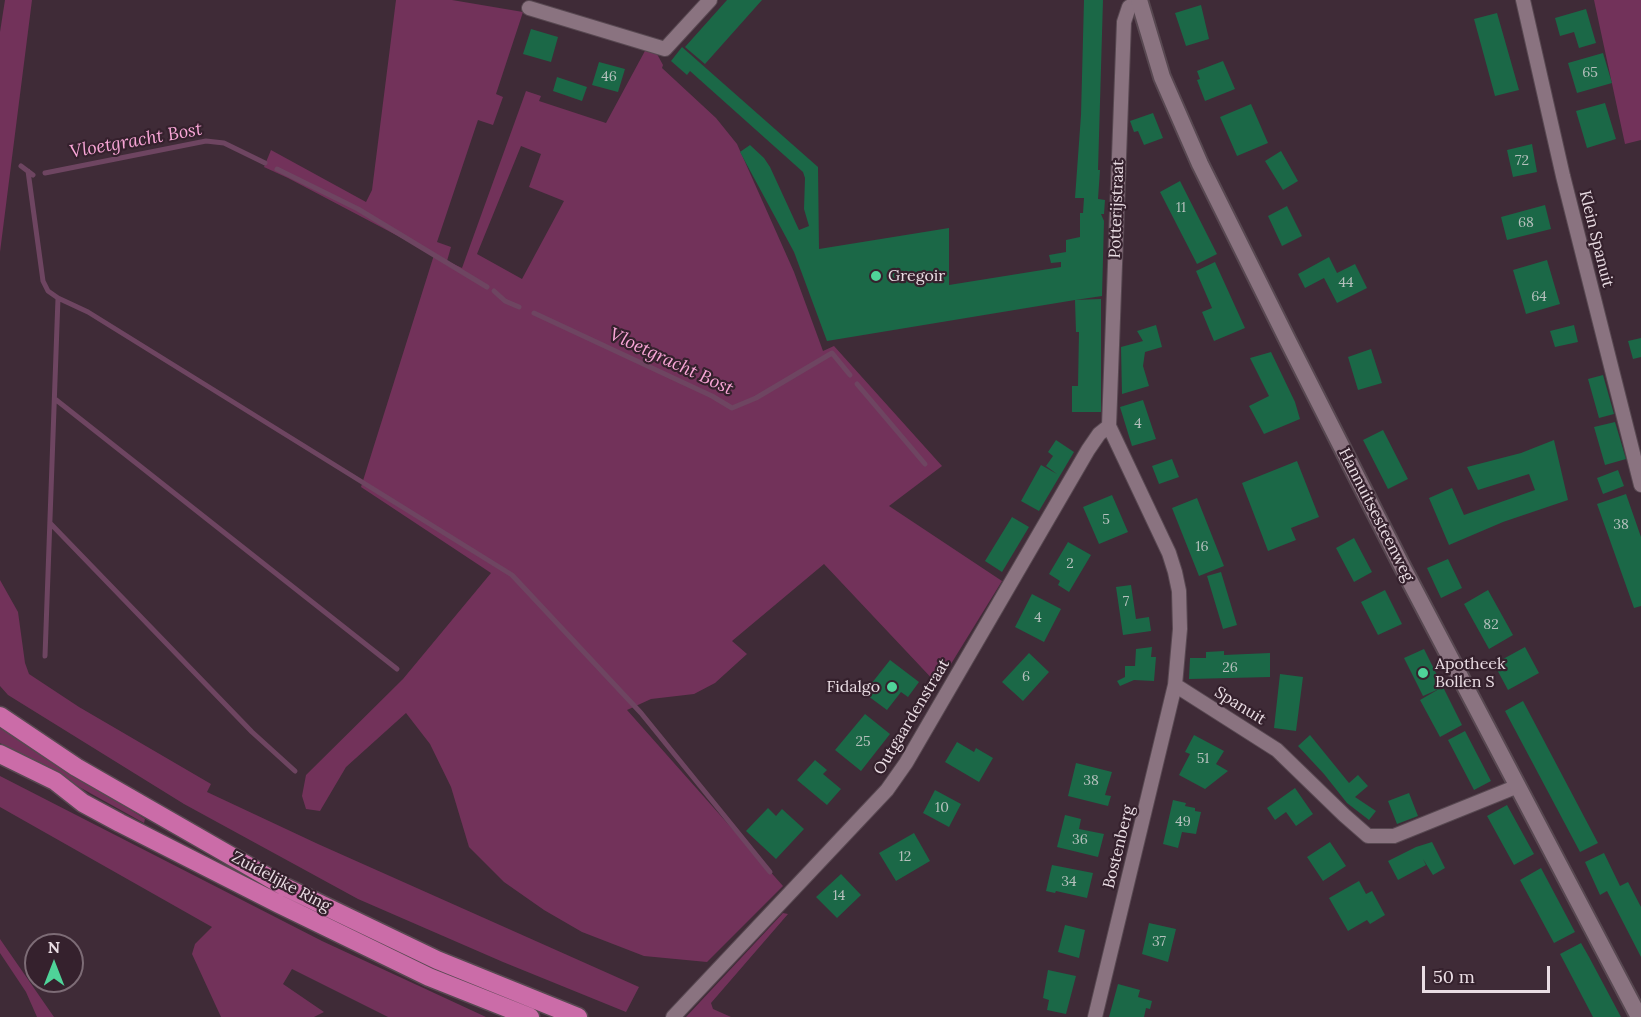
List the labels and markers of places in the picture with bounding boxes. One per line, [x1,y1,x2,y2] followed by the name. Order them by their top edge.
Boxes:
[888,266,945,286] place label: Gregoir
[869,269,883,283] marker: Gregoir
[1435,654,1506,692] place label: Apotheek Bollen S
[1416,666,1430,680] marker: Apotheek Bollen S
[827,677,880,697] place label: Fidalgo
[885,680,899,694] marker: Fidalgo

